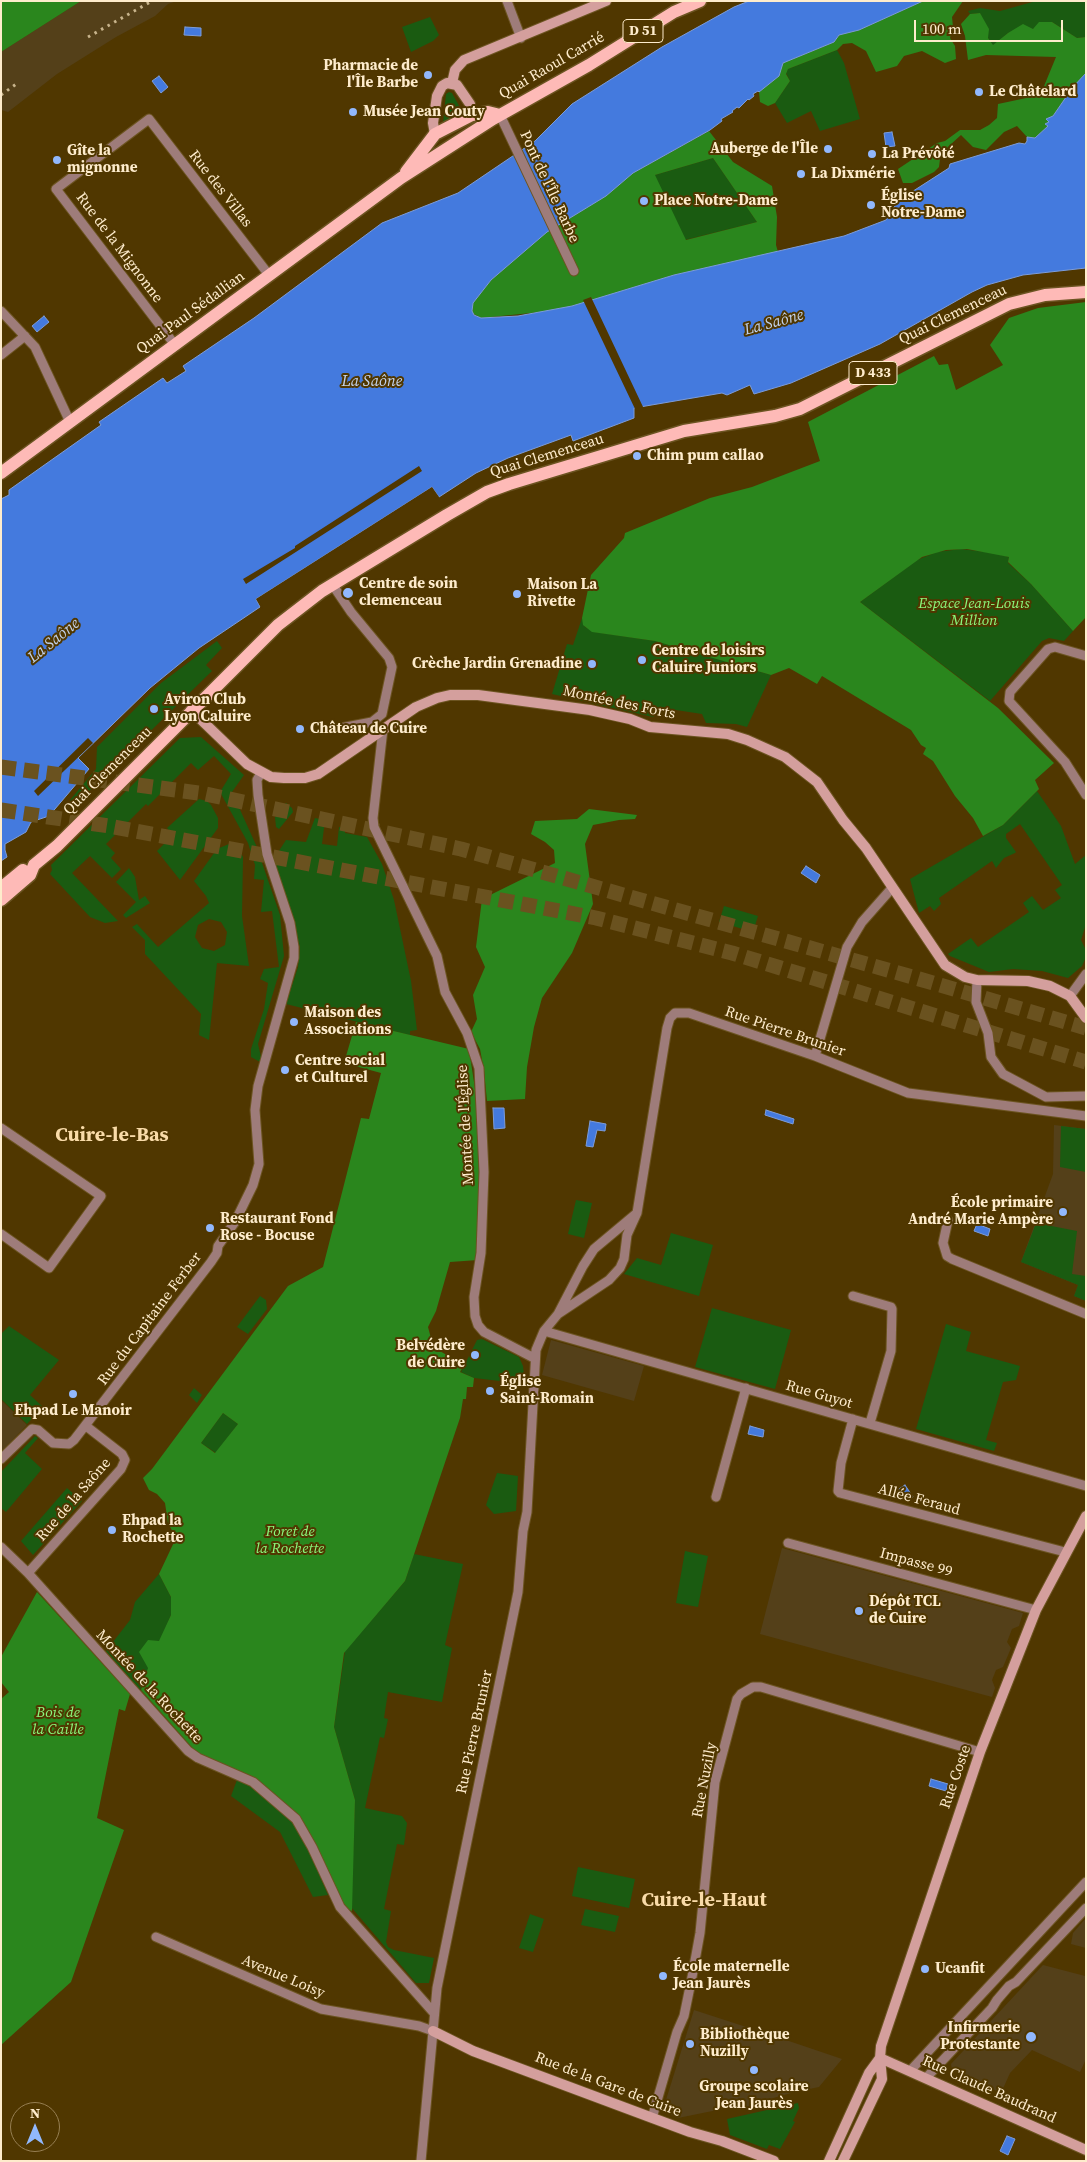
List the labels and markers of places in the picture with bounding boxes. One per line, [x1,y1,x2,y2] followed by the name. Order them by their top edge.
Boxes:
[323,57,418,92] place label: Pharmacie de l'Île Barbe
[422,69,434,81] marker: Pharmacie de l'Île Barbe
[989,83,1076,101] place label: Le Châtelard
[973,86,985,98] marker: Le Châtelard
[363,103,485,121] place label: Musée Jean Couty
[347,106,359,118] marker: Musée Jean Couty
[710,140,818,158] place label: Auberge de l'Île
[67,142,137,177] place label: Gîte la mignonne
[822,143,834,155] marker: Auberge de l'Île
[882,145,955,163] place label: La Prévôté
[866,148,878,160] marker: La Prévôté
[51,154,63,166] marker: Gîte la mignonne
[811,165,895,183] place label: La Dixmérie
[795,168,807,180] marker: La Dixmérie
[881,187,965,222] place label: Église Notre-Dame
[654,192,778,210] place label: Place Notre-Dame
[638,195,650,207] marker: Place Notre-Dame
[865,199,877,211] marker: Église Notre-Dame
[647,447,764,465] place label: Chim pum callao
[631,450,643,462] marker: Chim pum callao
[359,575,458,610] place label: Centre de soin clemenceau
[527,576,597,611] place label: Maison La Rivette
[341,586,355,600] marker: Centre de soin clemenceau
[511,588,523,600] marker: Maison La Rivette
[652,642,765,677] place label: Centre de loisirs Caluire Juniors
[636,654,648,666] marker: Centre de loisirs Caluire Juniors
[412,655,582,673] place label: Crèche Jardin Grenadine
[586,658,598,670] marker: Crèche Jardin Grenadine
[164,691,251,726] place label: Aviron Club Lyon Caluire
[148,703,160,715] marker: Aviron Club Lyon Caluire
[310,720,427,738] place label: Château de Cuire
[294,723,306,735] marker: Château de Cuire
[304,1004,391,1039] place label: Maison des Associations
[288,1016,300,1028] marker: Maison des Associations
[295,1052,385,1087] place label: Centre social et Culturel
[279,1064,291,1076] marker: Centre social et Culturel
[908,1194,1053,1229] place label: École primaire André Marie Ampère
[1057,1206,1069,1218] marker: École primaire André Marie Ampère
[220,1210,334,1245] place label: Restaurant Fond Rose - Bocuse
[204,1222,216,1234] marker: Restaurant Fond Rose - Bocuse
[396,1337,465,1372] place label: Belvédère de Cuire
[469,1349,481,1361] marker: Belvédère de Cuire
[500,1373,594,1408] place label: Église Saint-Romain
[484,1385,496,1397] marker: Église Saint-Romain
[67,1388,79,1400] marker: Ehpad Le Manoir
[14,1402,132,1420] place label: Ehpad Le Manoir
[122,1512,183,1547] place label: Ehpad la Rochette
[106,1524,118,1536] marker: Ehpad la Rochette
[869,1593,941,1628] place label: Dépôt TCL de Cuire
[853,1605,865,1617] marker: Dépôt TCL de Cuire
[673,1958,790,1993] place label: École maternelle Jean Jaurès
[935,1960,985,1978] place label: Ucanfit
[919,1963,931,1975] marker: Ucanfit
[657,1970,669,1982] marker: École maternelle Jean Jaurès
[940,2019,1020,2054] place label: Infirmerie Protestante
[700,2026,790,2061] place label: Bibliothèque Nuzilly
[1024,2030,1038,2044] marker: Infirmerie Protestante
[684,2038,696,2050] marker: Bibliothèque Nuzilly
[748,2064,760,2076] marker: Groupe scolaire Jean Jaurès
[699,2078,809,2113] place label: Groupe scolaire Jean Jaurès

